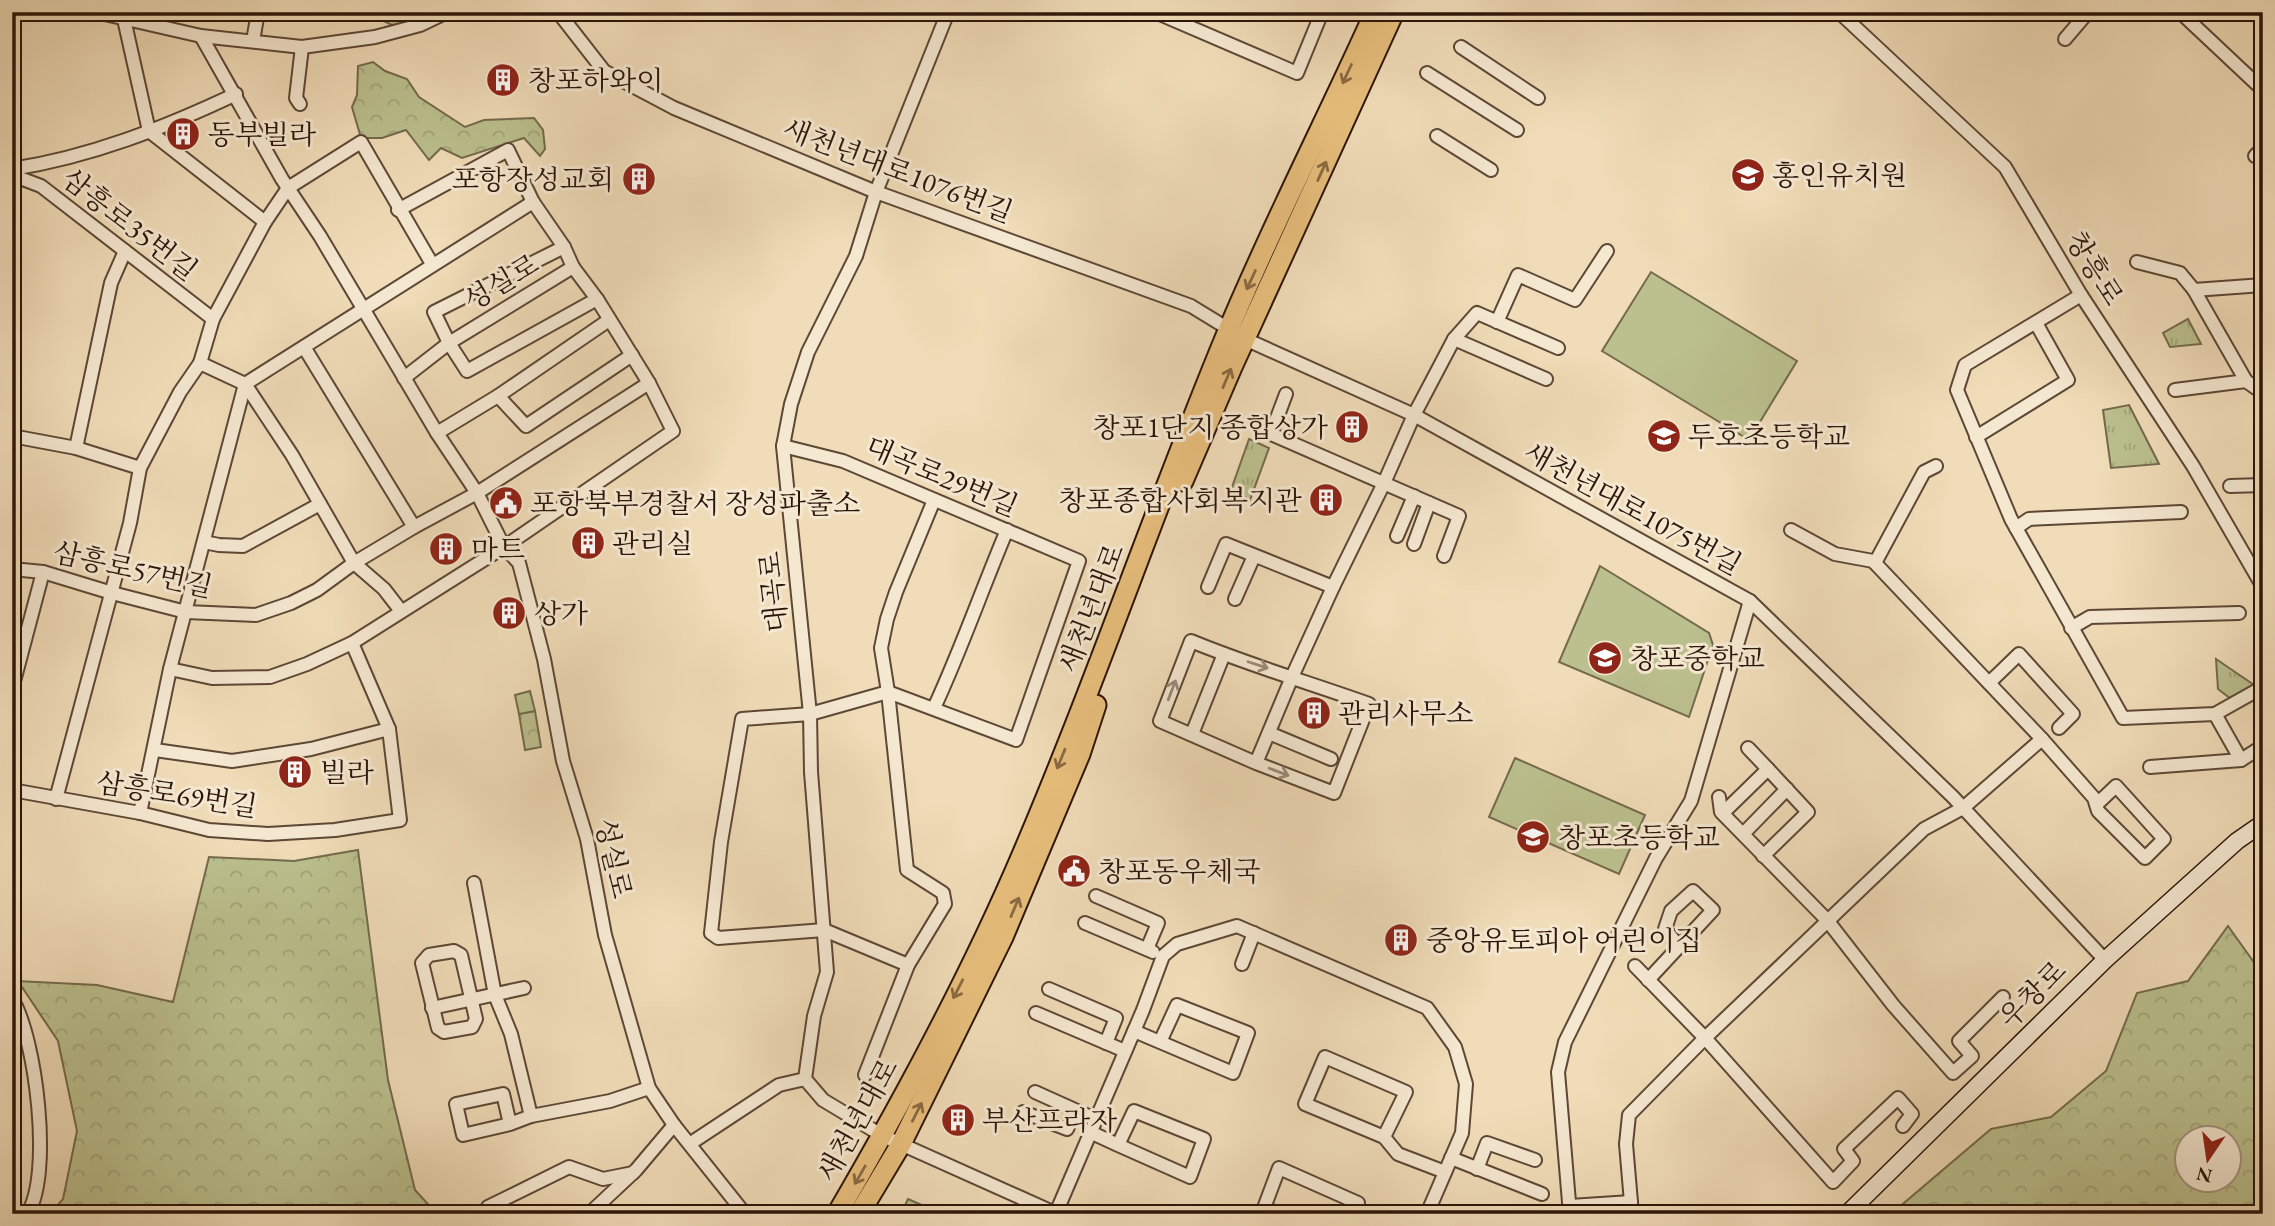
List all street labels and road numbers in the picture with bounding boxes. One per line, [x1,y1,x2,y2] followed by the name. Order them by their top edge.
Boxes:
[778,110,1018,230] street label: 새천년대로1076번길
[55,160,205,288] street label: 삼흥로35번길
[2058,224,2132,312] street label: 창흥로
[457,246,545,318] street label: 성실로
[860,428,1024,524] street label: 대곡로29번길
[1518,433,1748,583] street label: 새천년대로1075번길
[50,533,216,605] street label: 삼흥로57번길
[1050,538,1132,678] street label: 새천년대로
[751,550,795,634] street label: 대곡로
[94,764,260,824] street label: 삼흥로69번길
[587,814,641,902] street label: 성실로
[1991,953,2073,1035] street label: 우창로
[808,1052,906,1188] street label: 새천년대로

